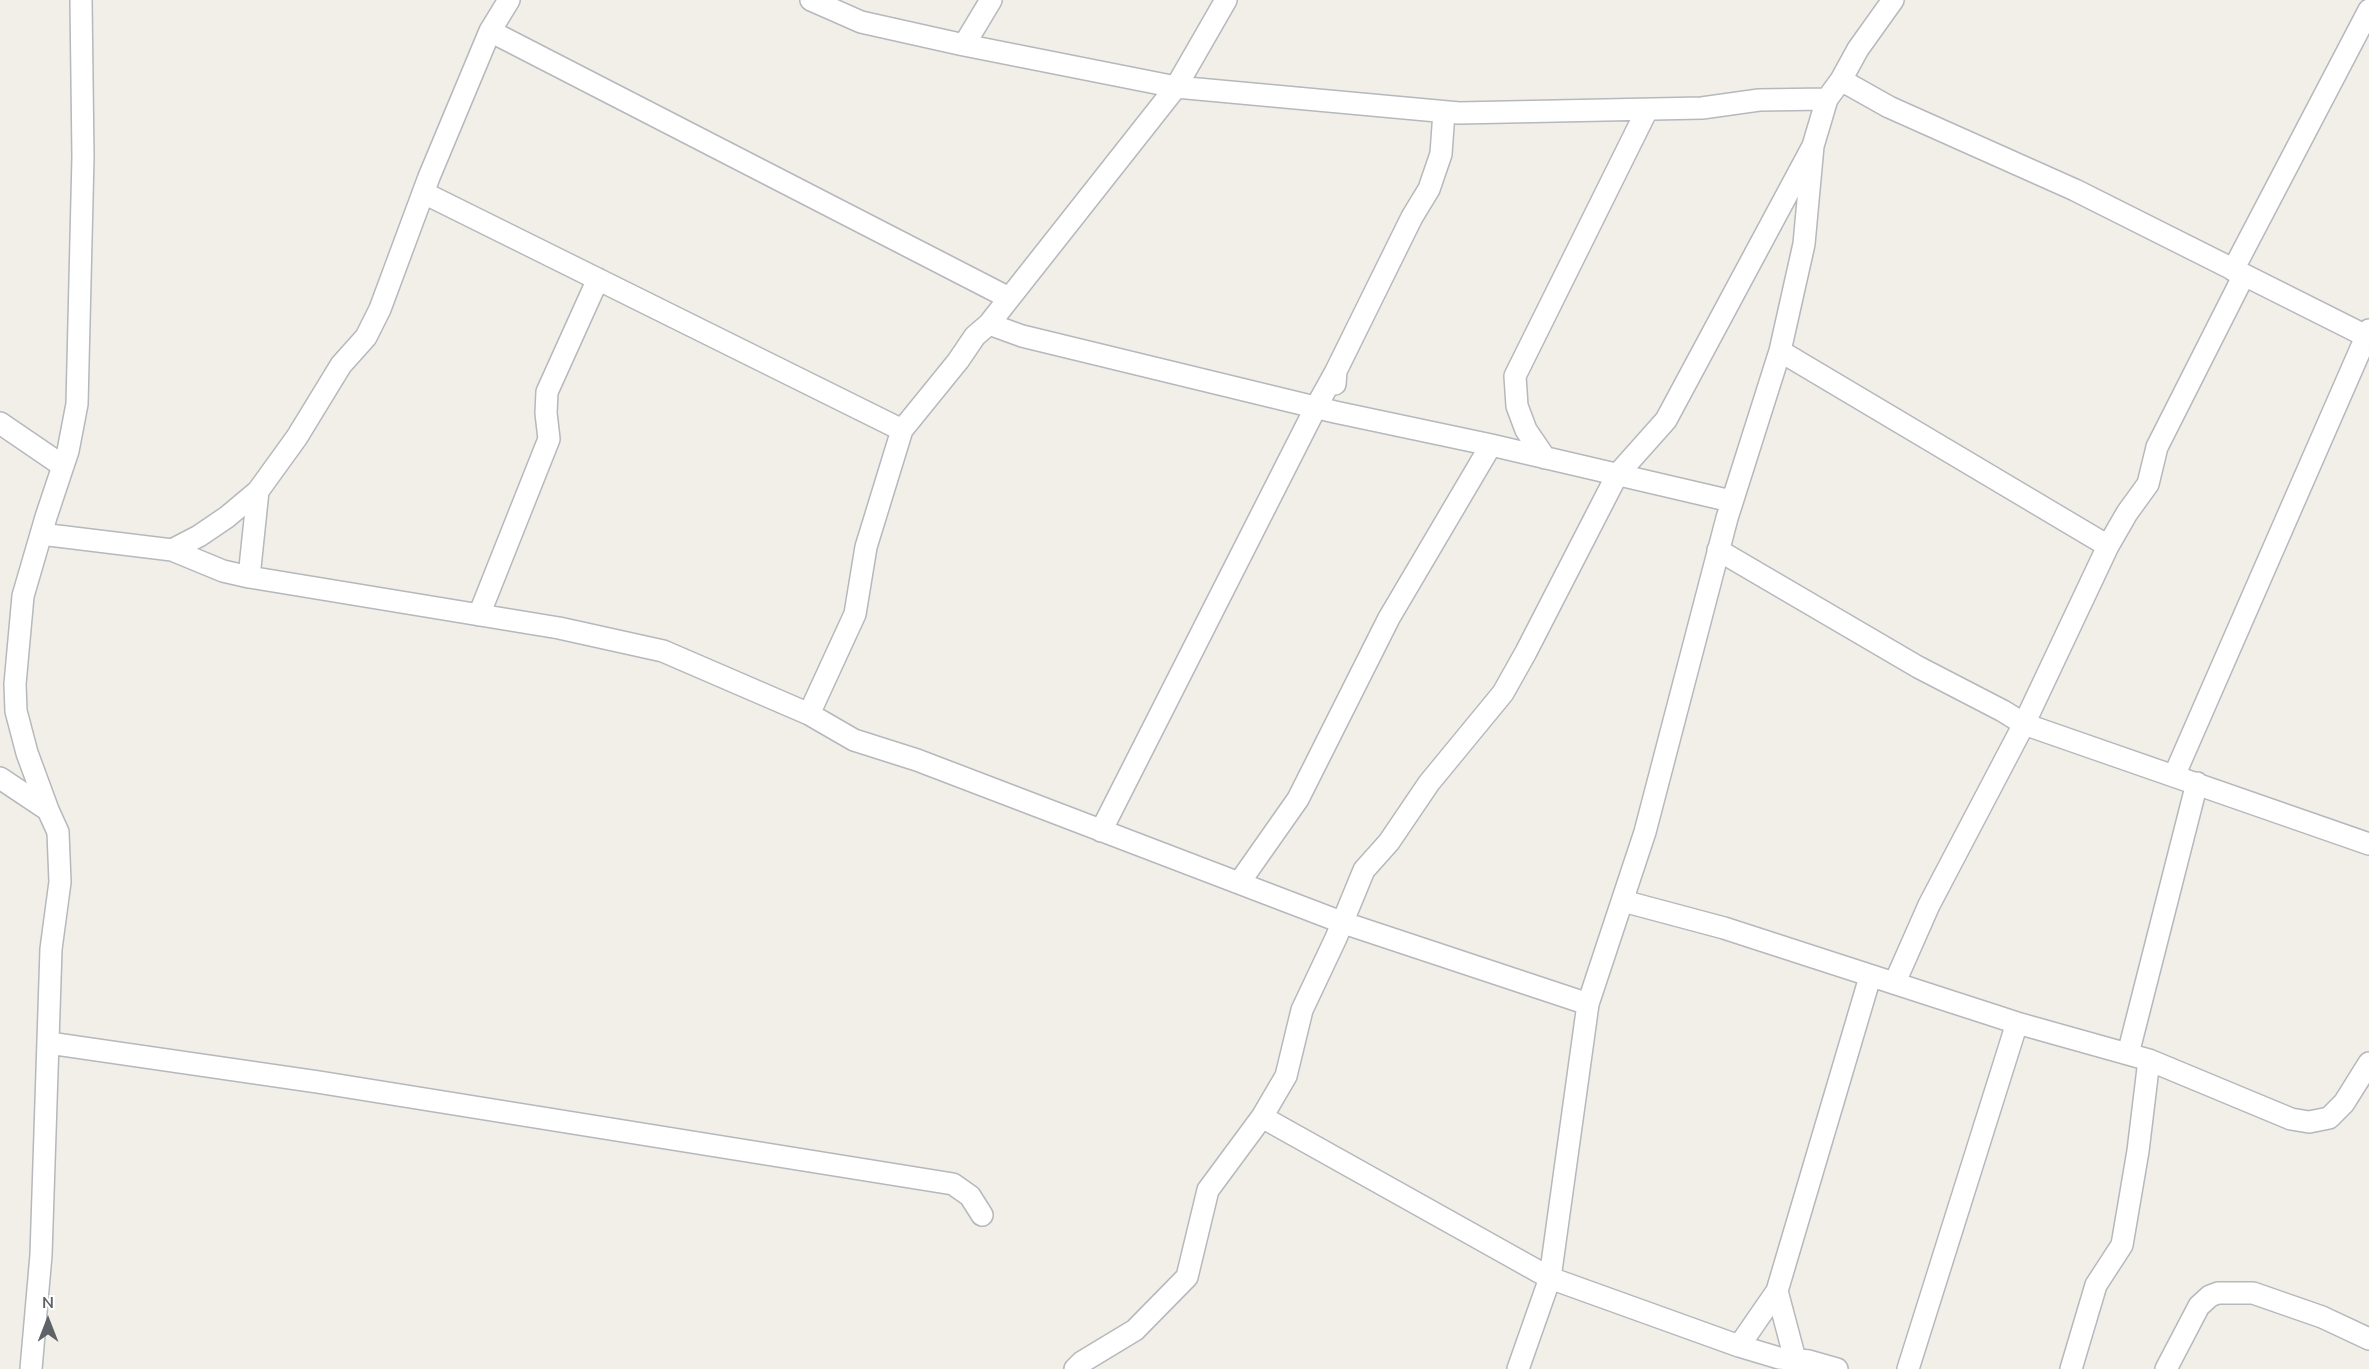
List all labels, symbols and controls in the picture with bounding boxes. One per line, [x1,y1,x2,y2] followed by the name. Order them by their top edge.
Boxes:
[18,1291,78,1351] north arrow
[42,1292,54,1314] text: N

